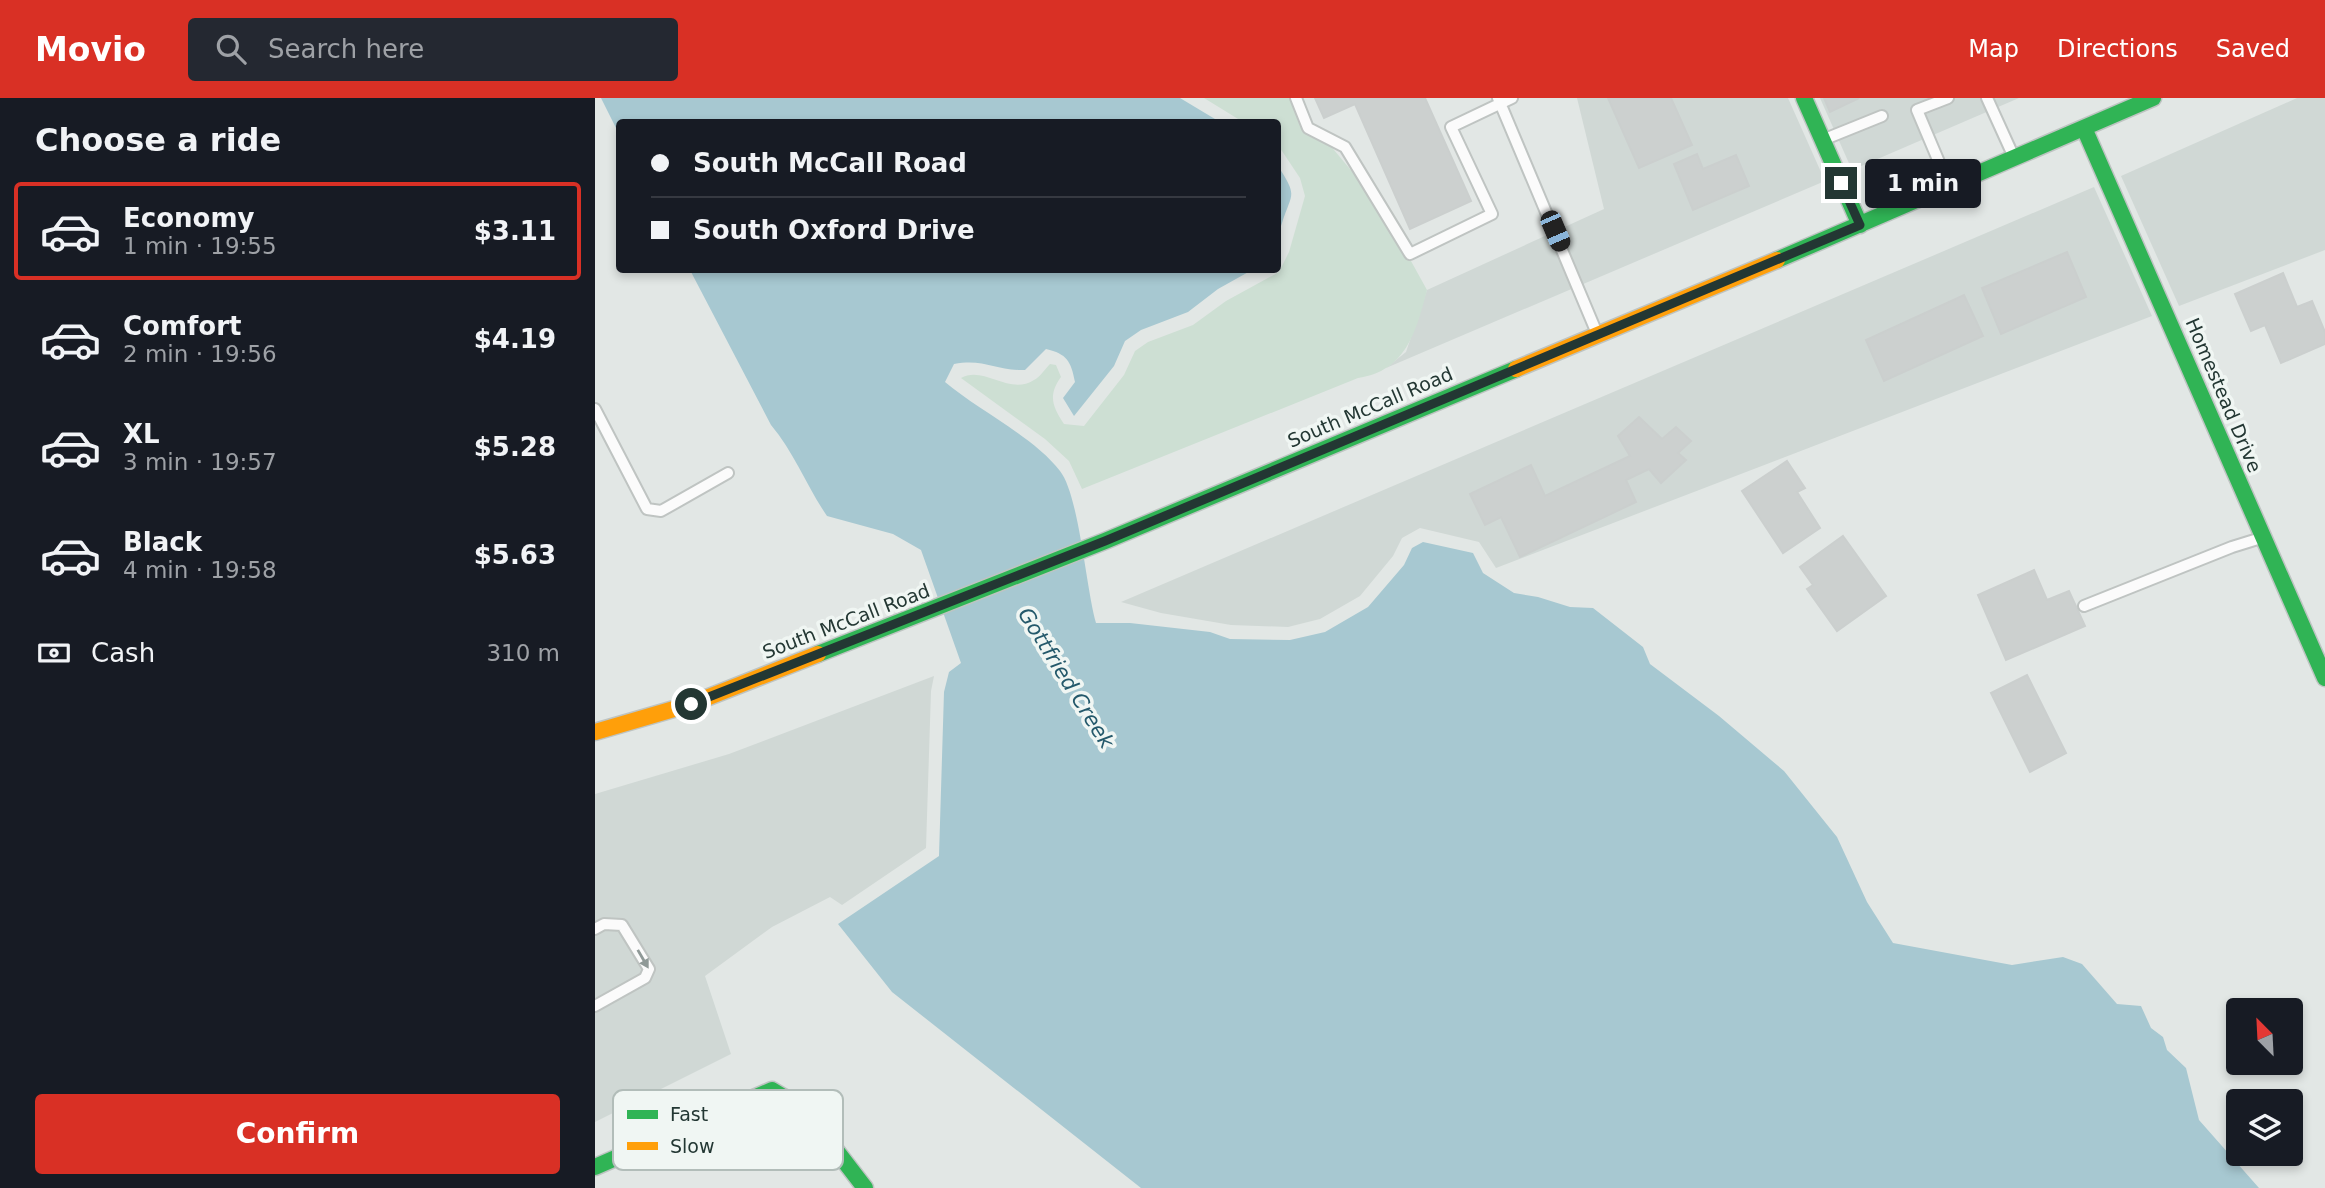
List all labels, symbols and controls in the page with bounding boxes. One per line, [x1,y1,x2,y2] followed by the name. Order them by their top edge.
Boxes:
[188,18,678,81] search box
[35,30,146,69] text: Movio
[212,30,250,68] icon: search
[268,34,424,64] text: Search here
[1968,35,2019,63] text: Map
[2057,35,2178,63] text: Directions
[2216,35,2290,63] text: Saved
[35,121,281,159] text: Choose a ride
[693,148,967,178] text: South McCall Road
[1865,158,1981,208] callout: 1 min
[1825,167,1857,199] route end
[1887,170,1959,196] text: 1 min
[39,200,102,263] icon: car
[123,203,254,233] text: Economy
[1538,208,1573,254] car
[693,215,975,245] text: South Oxford Drive
[474,216,556,246] text: $3.11
[123,233,277,259] text: 1 min · 19:55
[39,308,102,371] icon: car
[123,311,241,341] text: Comfort
[2182,315,2266,475] street label: Homestead Drive
[474,324,556,354] text: $4.19
[123,341,277,367] text: 2 min · 19:56
[1284,362,1456,452] street label: South McCall Road
[39,416,102,479] icon: car
[123,419,160,449] text: XL
[474,432,556,462] text: $5.28
[123,449,277,475] text: 3 min · 19:57
[39,524,102,587] icon: car
[123,527,202,557] text: Black
[474,540,556,570] text: $5.63
[123,557,277,583] text: 4 min · 19:58
[759,579,933,663] street label: South McCall Road
[1013,603,1119,754] water label: Gottfried Creek
[35,634,73,672] icon: cash
[91,638,155,668] text: Cash
[486,640,560,666] text: 310 m
[675,688,707,720] route start
[637,949,649,968] one-way arrow
[2226,998,2303,1074] north arrow
[2226,998,2303,1166] map controls
[2226,1089,2303,1166] button: layers
[613,1090,843,1170] legend
[35,1094,560,1174] button: Confirm
[670,1103,708,1125] text: Fast
[670,1135,715,1157] text: Slow

